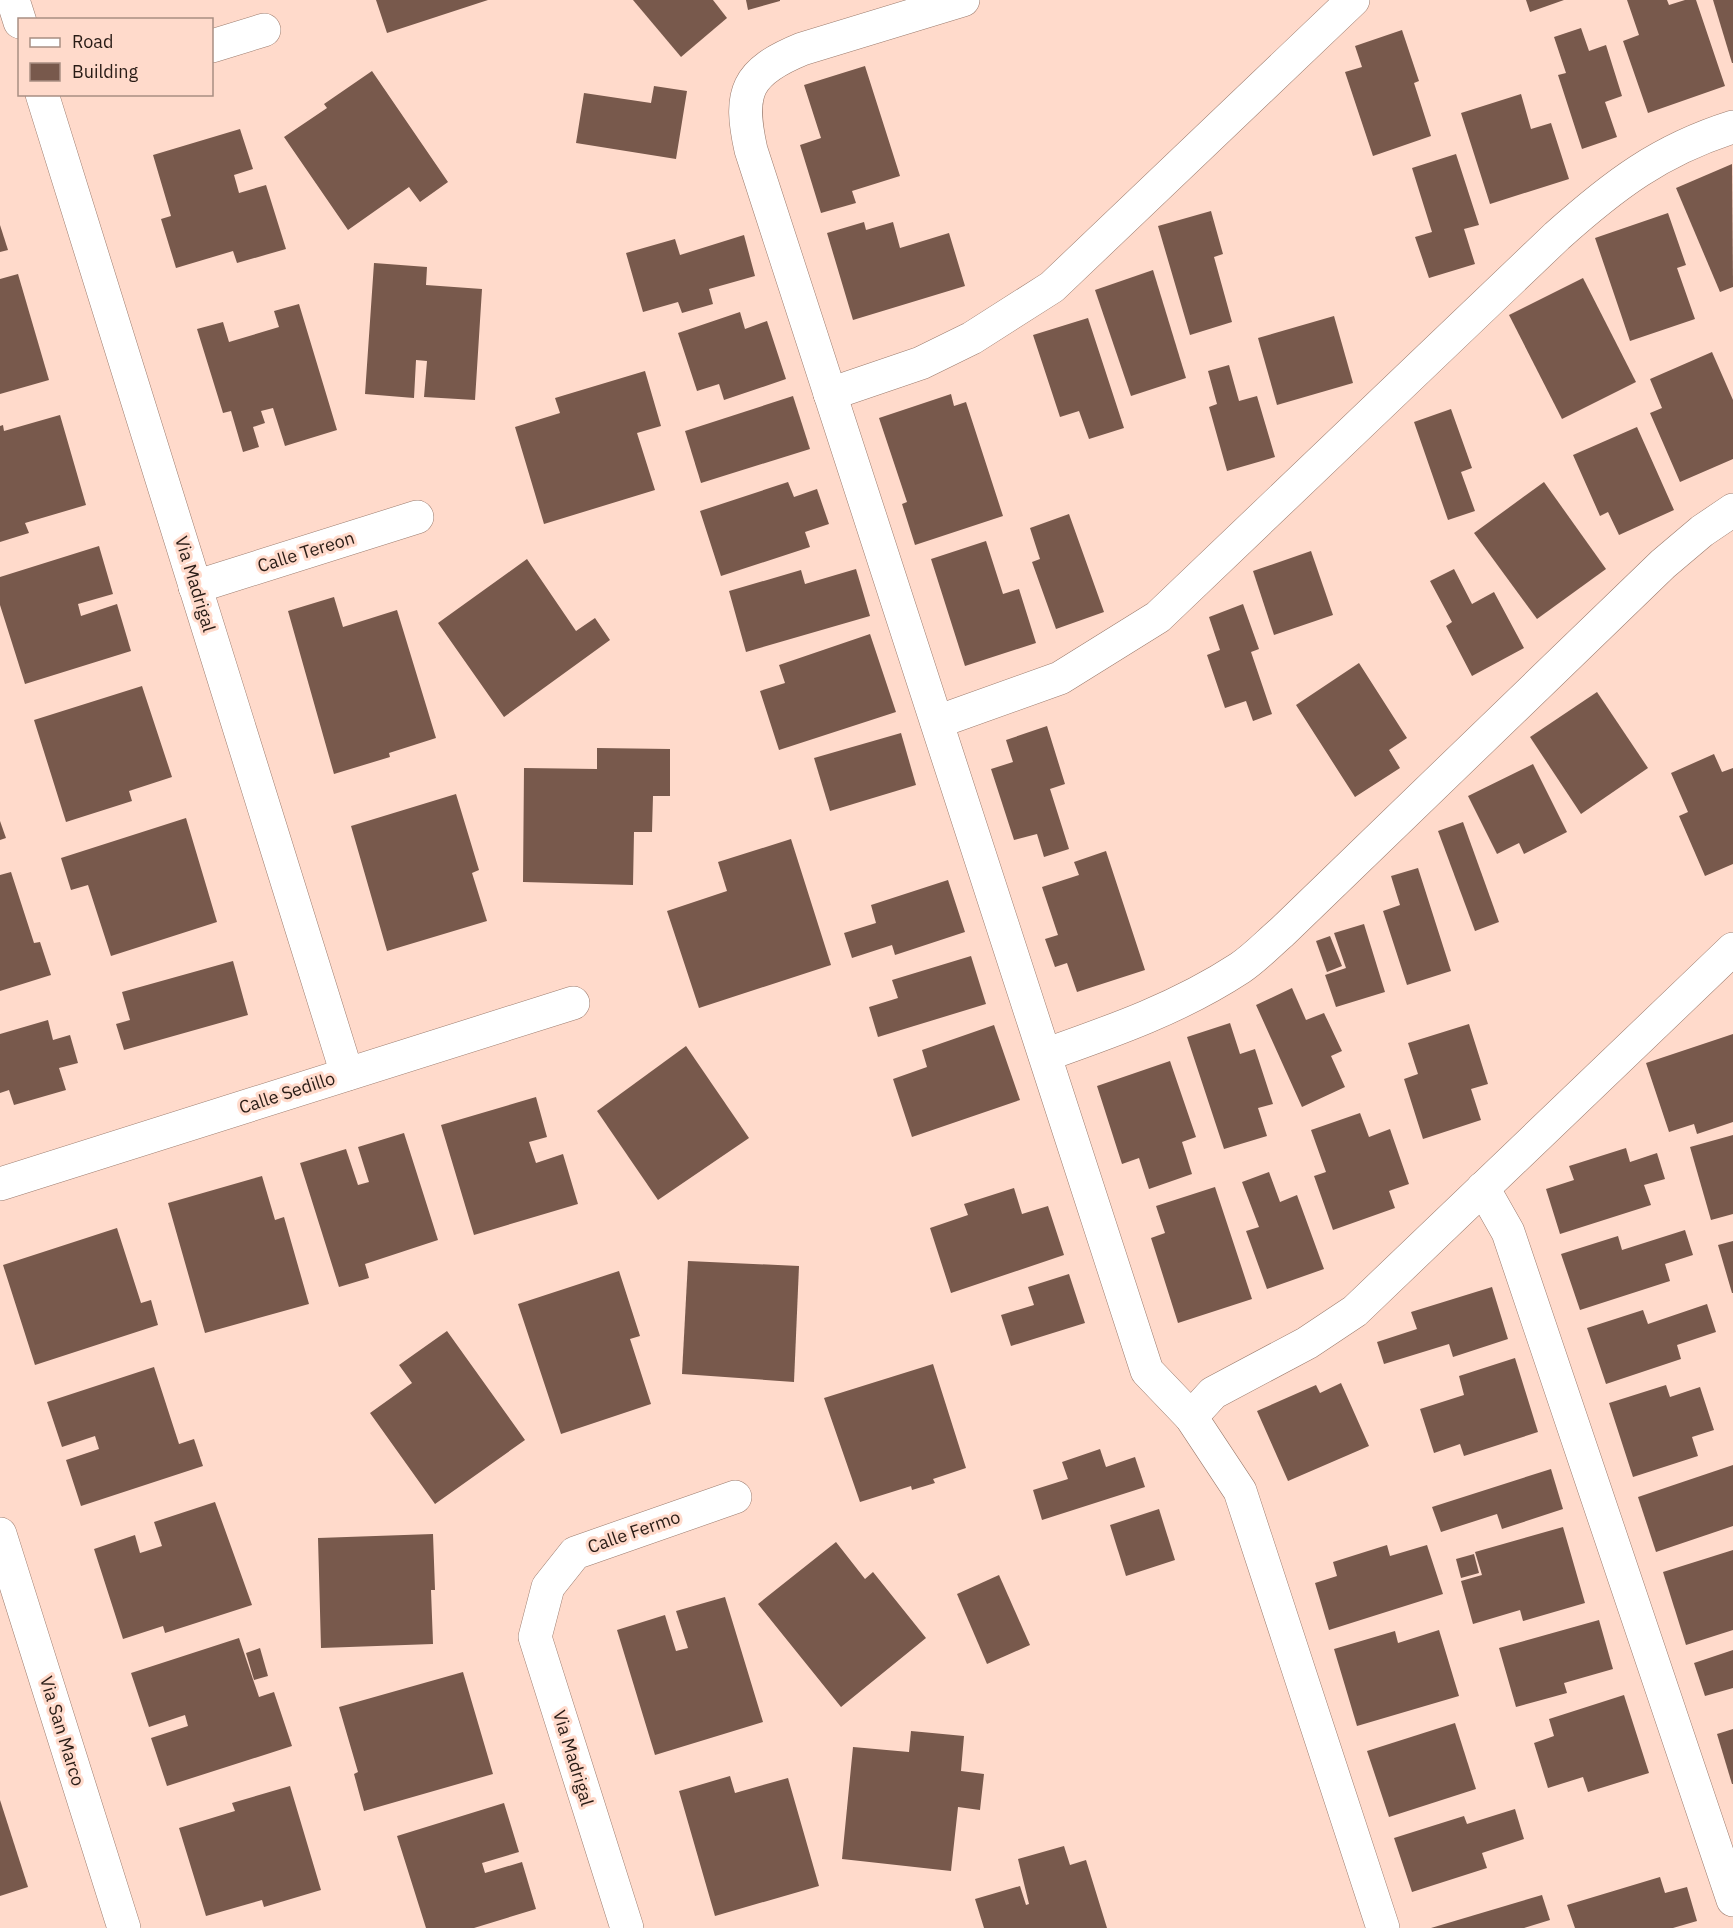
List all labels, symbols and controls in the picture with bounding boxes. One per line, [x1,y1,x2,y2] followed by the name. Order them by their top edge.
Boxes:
[18,18,213,96] legend
[72,30,113,53] text: Road
[72,60,139,83] text: Building
[255,526,357,577] street label: Calle Tereon
[170,533,221,635] street label: Via Madrigal
[236,1066,338,1119] street label: Calle Sedillo
[584,1505,683,1558] street label: Calle Fermo
[35,1673,90,1789] street label: Via San Marco
[548,1707,599,1809] street label: Via Madrigal

